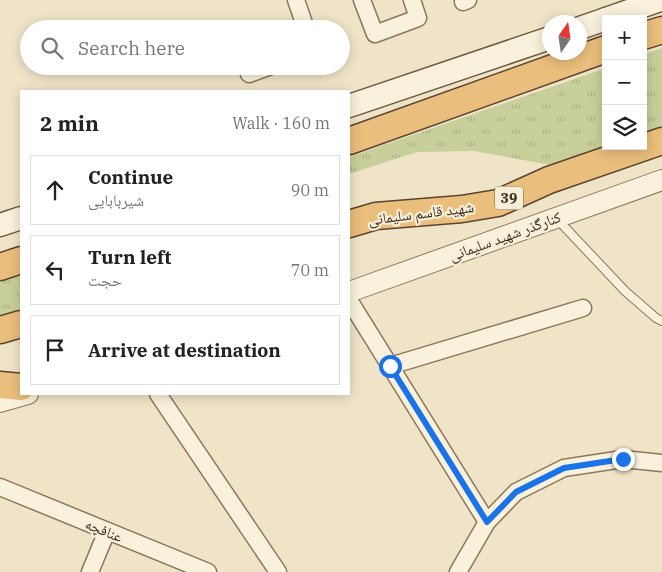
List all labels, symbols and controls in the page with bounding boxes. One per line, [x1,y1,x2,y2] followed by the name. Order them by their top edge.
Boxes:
[542,15,587,60] north arrow
[602,15,647,150] map controls
[602,15,647,60] button: +
[20,20,350,75] search box
[38,34,66,62] icon: search
[78,36,185,60] text: Search here
[602,60,647,105] button: −
[602,105,647,150] button: layers
[40,109,99,137] text: 2 min
[232,113,330,133] text: Walk · 160 m
[88,165,173,189] text: Continue
[41,176,69,204] icon: ahead
[291,180,329,200] text: 90 m
[495,187,523,210] road number: 39
[88,190,144,210] text: شیربابایی
[367,197,475,230] street label: شهید قاسم سلیمانی
[446,207,564,266] street label: کنارگذر شهید سلیمانی
[88,245,171,269] text: Turn left
[41,256,69,284] icon: left
[291,260,329,280] text: 70 m
[88,270,122,290] text: حجت
[41,336,69,364] icon: arrive
[88,338,281,362] text: Arrive at destination
[379,355,402,378] route start
[612,448,635,471] route end
[82,514,126,546] street label: عنافچه

